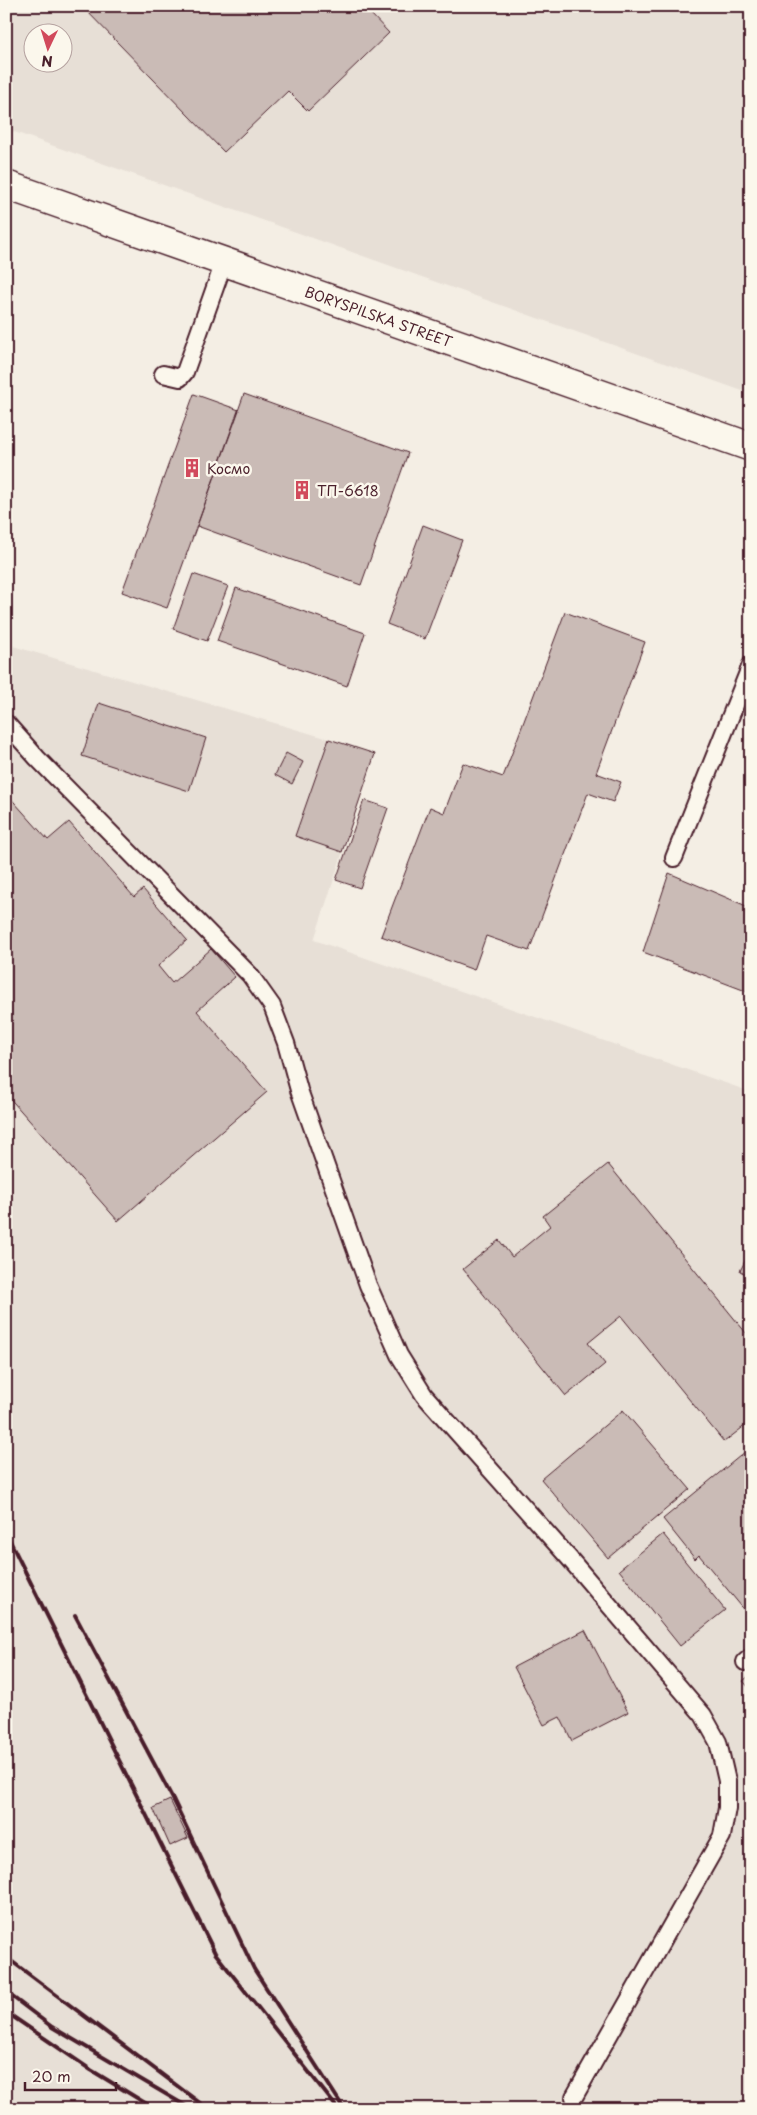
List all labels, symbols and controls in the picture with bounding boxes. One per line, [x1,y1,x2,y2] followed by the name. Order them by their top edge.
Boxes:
[22,22,72,72] north arrow
[41,51,53,72] text: N
[302,280,456,352] street label: BORYSPILSKA STREET
[181,457,203,479] building icon: Космо
[207,458,251,479] place label: Космо
[291,479,313,501] building icon: ТП-6618
[317,480,379,501] place label: ТП-6618
[25,2060,116,2092] scale bar
[32,2064,71,2087] text: 20 m

